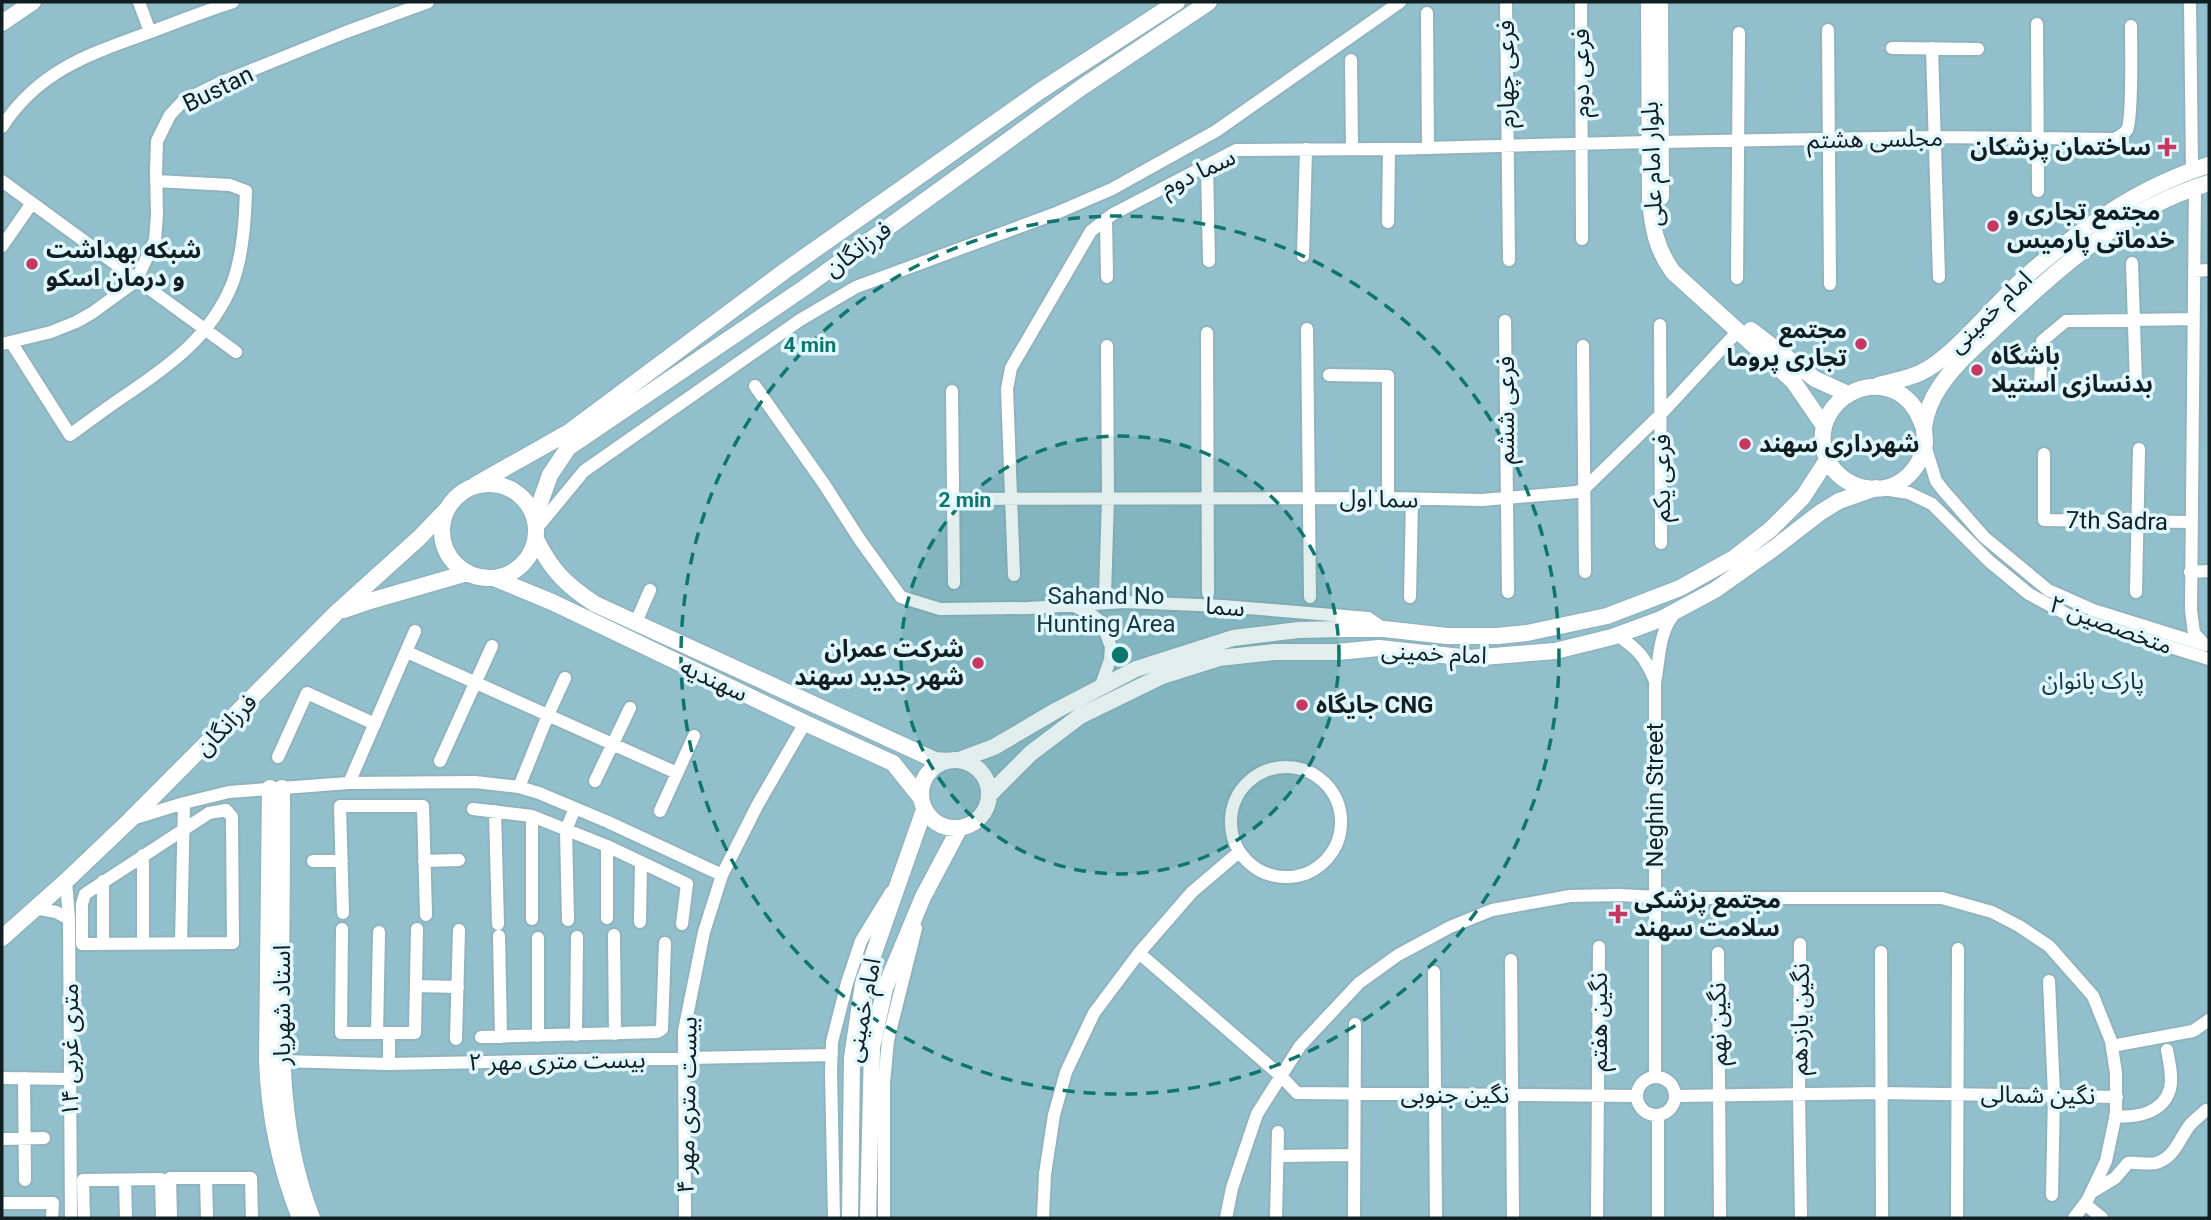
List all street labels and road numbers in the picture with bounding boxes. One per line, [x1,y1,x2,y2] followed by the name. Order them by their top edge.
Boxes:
[1492,20,1524,128] street label: فرعی چهارم
[1567,28,1599,118] street label: فرعی دوم
[178,60,258,118] street label: Bustan
[1636,101,1672,227] street label: بلوار امام علی
[1807,124,1943,157] street label: مجلسی هشتم
[1156,143,1242,205] street label: سما دوم
[819,215,897,283] street label: فرزانگان
[1942,265,2041,362] street label: امام خمینی
[1492,356,1523,464] street label: فرعی ششم
[1648,434,1679,522] street label: فرعی یکم
[1339,484,1419,514] street label: سما اول
[2066,506,2168,536] street label: 7th Sadra
[2046,590,2176,660] street label: متخصصین ۲
[1204,592,1246,622] street label: سما
[1380,636,1488,674] street label: امام خمینی
[676,652,752,708] street label: سهندیه
[189,688,263,762] street label: فرزانگان
[1641,722,1669,867] street label: Neghin Street
[268,945,296,1066] street label: استاد شهریار
[839,955,891,1065] street label: امام خمینی
[1785,963,1818,1075] street label: نگین یازدهم
[1585,972,1616,1072] street label: نگین هفتم
[1703,982,1736,1066] street label: نگین نهم
[56,983,84,1117] street label: ۱۴ متری غربی
[671,1016,703,1194] street label: بیست متری مهر ۴
[468,1045,646,1077] street label: بیست متری مهر ۲
[1980,1080,2096,1110] street label: نگین شمالی
[1401,1081,1509,1109] street label: نگین جنوبی

